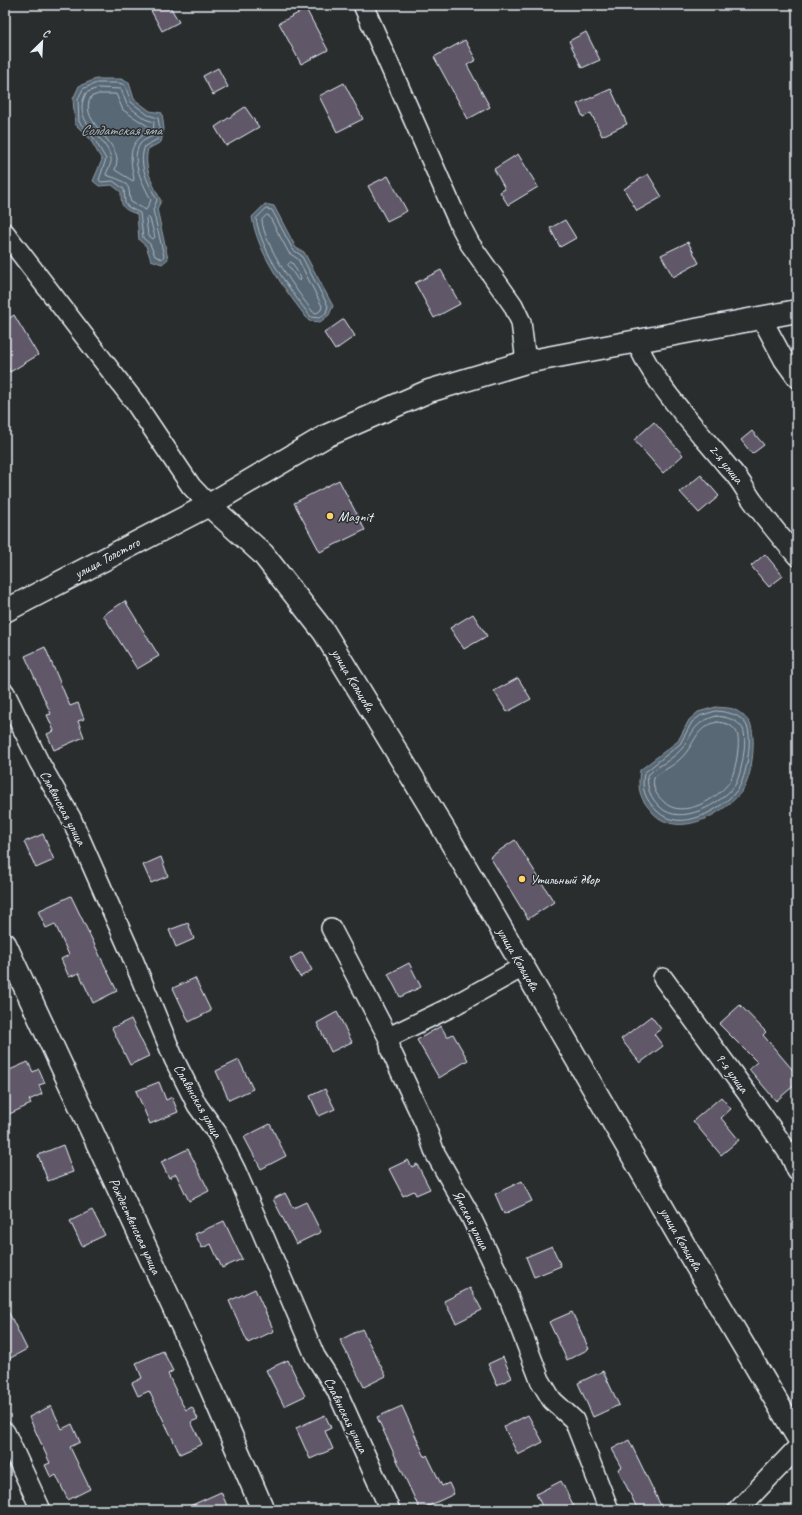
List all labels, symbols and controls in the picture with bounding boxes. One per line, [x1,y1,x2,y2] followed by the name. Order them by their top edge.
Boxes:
[22,22,62,62] north arrow
[41,25,53,41] text: С
[80,121,163,140] water label: Солдатская яма
[705,441,747,488] street label: 2-я улица
[338,508,375,525] place label: Magnit
[325,511,335,521] marker: Magnit
[71,533,143,583] street label: улица Толстого
[327,645,379,716] street label: улица Кольцова
[36,768,90,849] street label: Славянская улица
[530,871,600,888] place label: Утильный двор
[517,874,527,884] marker: Утильный двор
[492,923,544,995] street label: улица Кольцова
[712,1050,753,1097] street label: 9-я улица
[170,1061,226,1142] street label: Славянская улица
[105,1175,165,1278] street label: Рождественская улица
[449,1187,494,1254] street label: Ямская улица
[655,1203,707,1275] street label: улица Кольцова
[320,1374,372,1457] street label: Славянская улица

